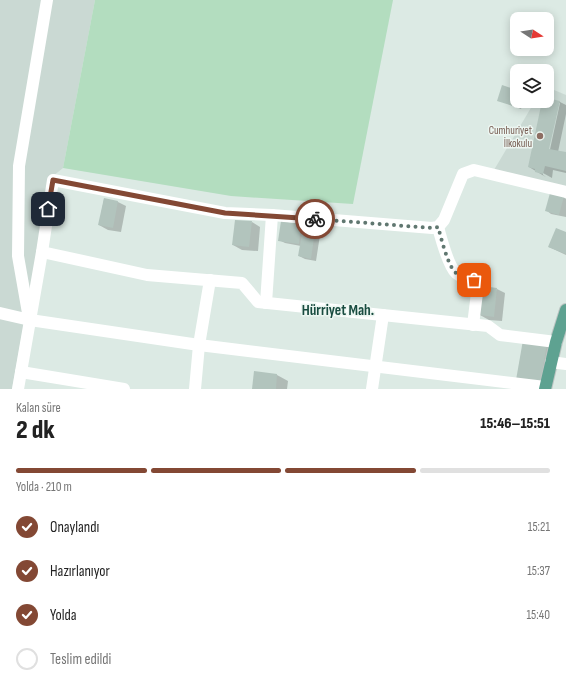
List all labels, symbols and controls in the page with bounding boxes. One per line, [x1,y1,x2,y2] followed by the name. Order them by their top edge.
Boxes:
[510,12,554,56] north arrow
[510,12,554,108] map controls
[510,64,554,108] button: layers
[489,124,533,150] place label: Cumhuriyet İlkokulu
[535,131,545,141] marker: Cumhuriyet İlkokulu
[31,192,65,226] pin
[37,198,59,220] icon: home
[295,199,335,239] courier
[304,208,326,230] icon: bike
[457,263,491,297] pin
[463,269,485,291] icon: bag
[302,301,374,320] district label: Hürriyet Mah.
[16,400,61,416] text: Kalan süre
[480,414,550,433] text: 15:46–15:51
[16,415,55,446] text: 2 dk
[16,479,72,495] text: Yolda · 210 m
[16,516,38,538] icon: check
[50,518,99,537] text: Onaylandı
[528,519,550,535] text: 15:21
[16,560,38,582] icon: check
[50,562,110,581] text: Hazırlanıyor
[527,563,550,579] text: 15:37
[16,604,38,626] icon: check
[50,606,77,625] text: Yolda
[527,607,550,623] text: 15:40
[50,650,111,669] text: Teslim edildi

